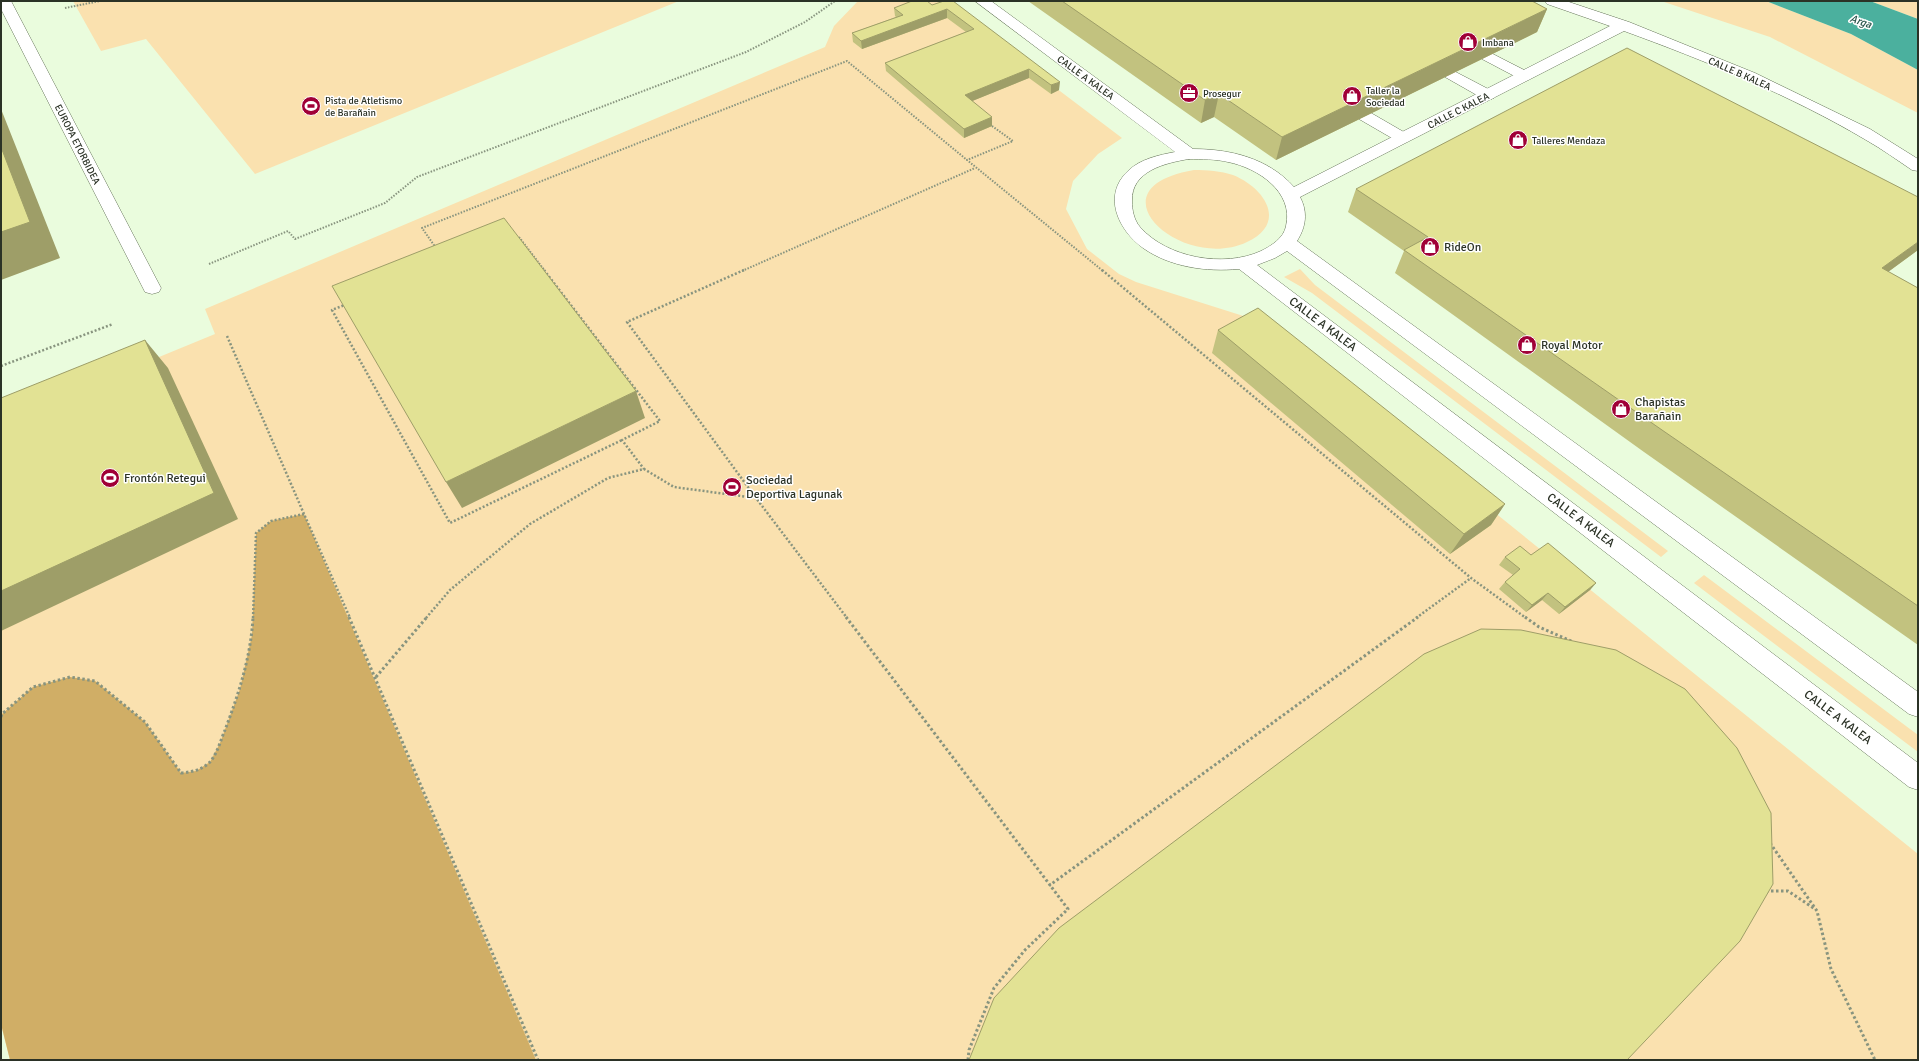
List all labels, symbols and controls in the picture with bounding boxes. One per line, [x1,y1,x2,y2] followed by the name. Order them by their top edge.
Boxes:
[1848,12,1874,31] water label: Arga
[1457,31,1479,53] shop icon: Imbana
[1482,37,1514,49] place label: Imbana
[1055,53,1116,103] street label: CALLE A KALEA
[1706,55,1773,93] street label: CALLE B KALEA
[1178,82,1200,104] office icon: Prosegur
[1341,85,1363,107] shop icon: Taller la Sociedad
[1366,85,1405,109] place label: Taller la Sociedad
[1203,88,1241,100] place label: Prosegur
[1426,90,1491,132] street label: CALLE C KALEA
[300,95,322,117] sports icon: Pista de Atletismo de Barañain
[325,95,402,119] place label: Pista de Atletismo de Barañain
[52,102,102,187] street label: EUROPA ETORBIDEA
[1507,129,1529,151] shop icon: Talleres Mendaza
[1532,135,1605,147] place label: Talleres Mendaza
[1419,236,1441,258] shop icon: RideOn
[1444,240,1481,255] place label: RideOn
[1286,294,1360,355] street label: CALLE A KALEA
[1516,334,1538,356] shop icon: Royal Motor
[1541,338,1603,353] place label: Royal Motor
[1635,395,1685,424] place label: Chapistas Barañain
[1610,398,1632,420] shop icon: Chapistas Barañain
[99,467,121,489] sports icon: Frontón Retegui
[124,471,206,486] place label: Frontón Retegui
[746,473,842,502] place label: Sociedad Deportiva Lagunak
[721,476,743,498] sports icon: Sociedad Deportiva Lagunak
[1544,490,1618,551] street label: CALLE A KALEA
[1801,687,1875,748] street label: CALLE A KALEA

